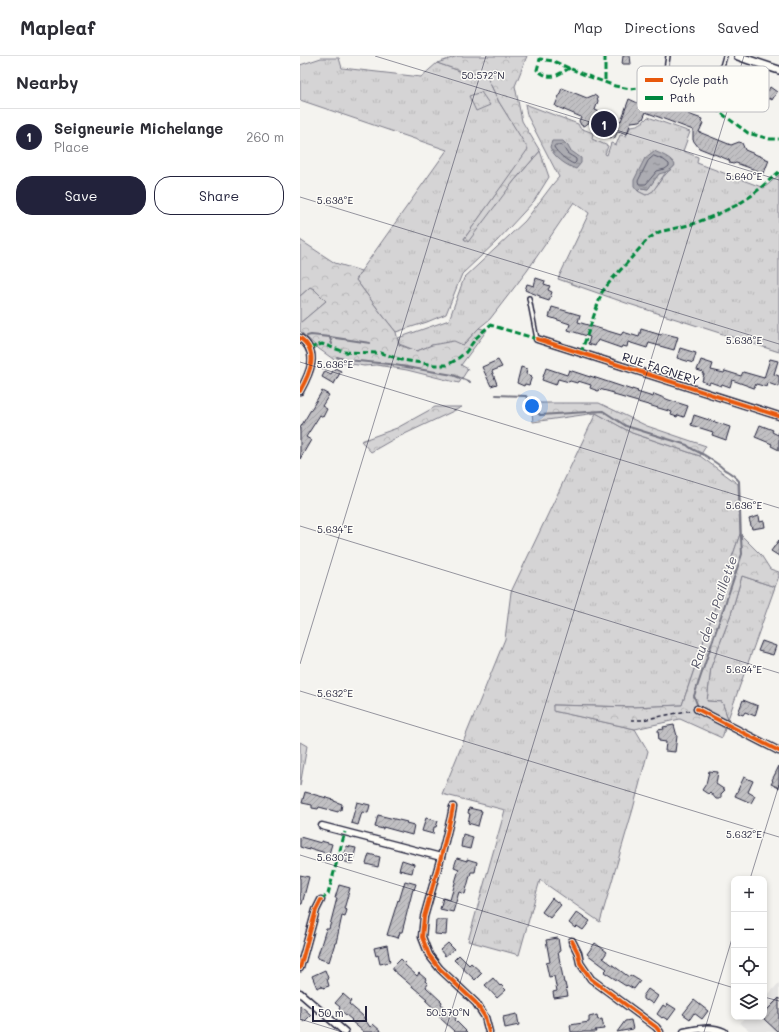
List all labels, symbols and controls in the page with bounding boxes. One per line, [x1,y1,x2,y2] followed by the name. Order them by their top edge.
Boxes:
[20,15,95,40] text: Mapleaf
[574,18,602,37] text: Map
[624,18,695,37] text: Directions
[717,18,759,37] text: Saved
[637,66,769,112] legend
[461,68,505,82] text: 50.572°N
[16,71,78,93] text: Nearby
[670,72,728,87] text: Cycle path
[670,90,695,105] text: Path
[591,109,617,139] pin: 1
[54,118,223,138] text: Seigneurie Michelange
[26,128,32,145] text: 1
[246,128,284,145] text: 260 m
[54,138,89,155] text: Place
[726,169,762,183] text: 5.640°E
[16,176,146,215] button: Save
[154,176,284,215] button: Share
[317,193,353,207] text: 5.638°E
[726,333,762,347] text: 5.638°E
[620,348,702,388] street label: RUE FAGNERY
[317,357,353,371] text: 5.636°E
[522,396,542,416] your location
[726,498,762,512] text: 5.636°E
[317,522,353,536] text: 5.634°E
[686,554,740,670] water label: Rau de la Paillette
[726,662,762,676] text: 5.634°E
[317,686,353,700] text: 5.632°E
[726,827,762,841] text: 5.632°E
[317,850,353,864] text: 5.630°E
[731,876,767,1020] map controls
[731,876,767,912] button: +
[731,912,767,948] button: −
[731,948,767,984] button: locate
[731,984,767,1020] button: layers
[312,1004,367,1023] scale bar
[318,1005,344,1020] text: 50 m
[426,1005,470,1019] text: 50.570°N

